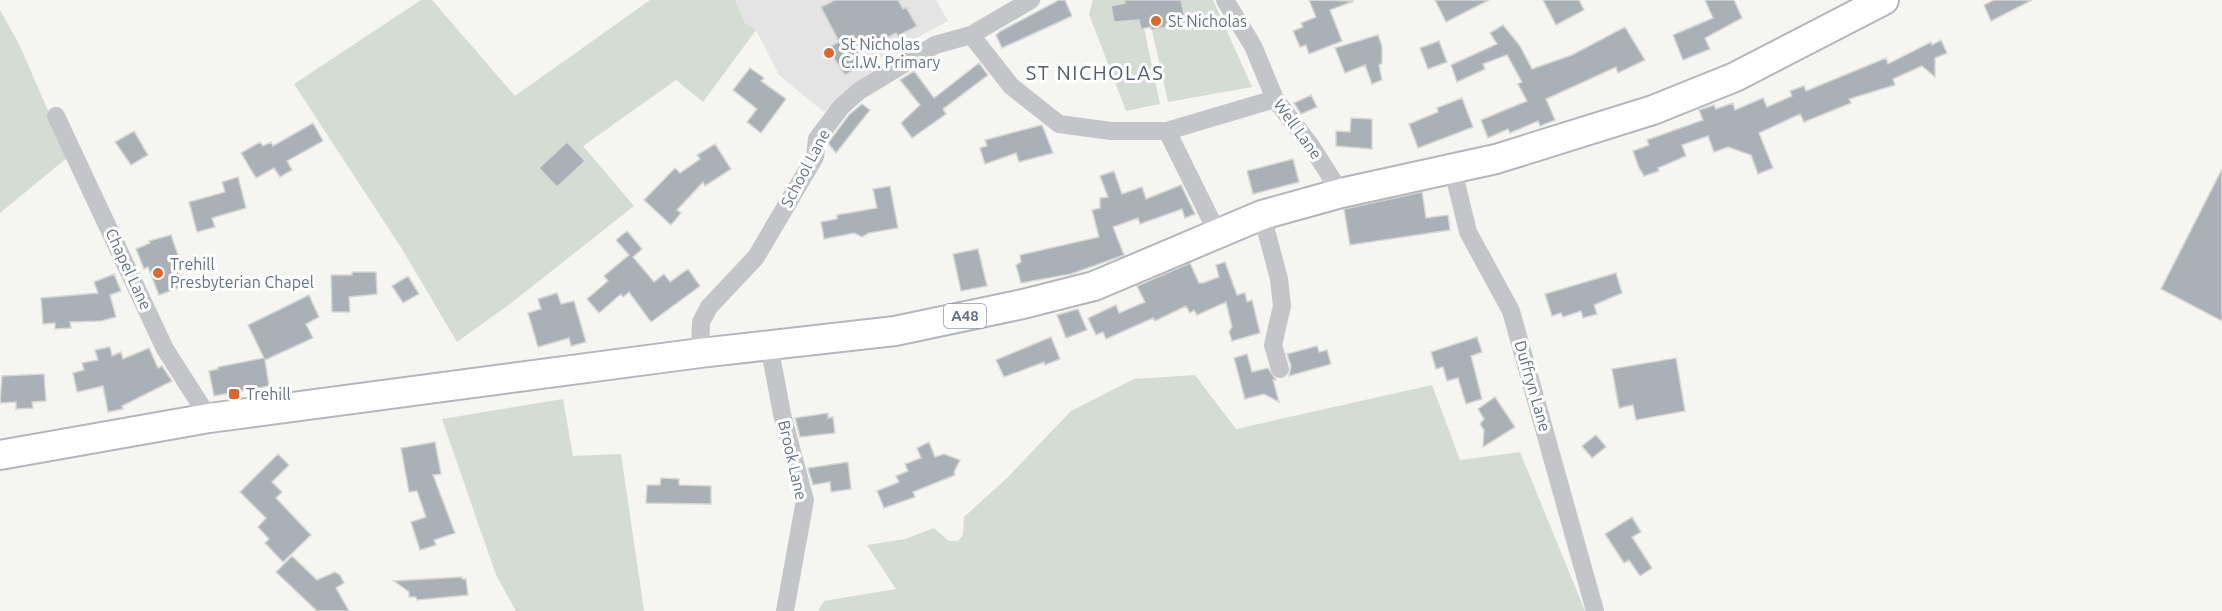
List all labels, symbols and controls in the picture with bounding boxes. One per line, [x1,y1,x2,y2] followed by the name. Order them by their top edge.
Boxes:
[1168,12,1247,30] place label: St Nicholas
[1149,14,1163,28] marker: St Nicholas
[841,35,941,71] place label: St Nicholas C.I.W. Primary
[822,46,836,60] marker: St Nicholas C.I.W. Primary
[1026,61,1164,84] district label: ST NICHOLAS
[1270,95,1326,163] street label: Well Lane
[777,126,833,210] street label: School Lane
[102,226,156,312] street label: Chapel Lane
[170,255,314,291] place label: Trehill Presbyterian Chapel
[151,266,165,280] marker: Trehill Presbyterian Chapel
[944,304,986,328] road number: A48
[1511,338,1555,434] street label: Duffryn Lane
[246,385,291,403] place label: Trehill
[227,387,241,401] marker: Trehill
[775,418,811,502] street label: Brook Lane

